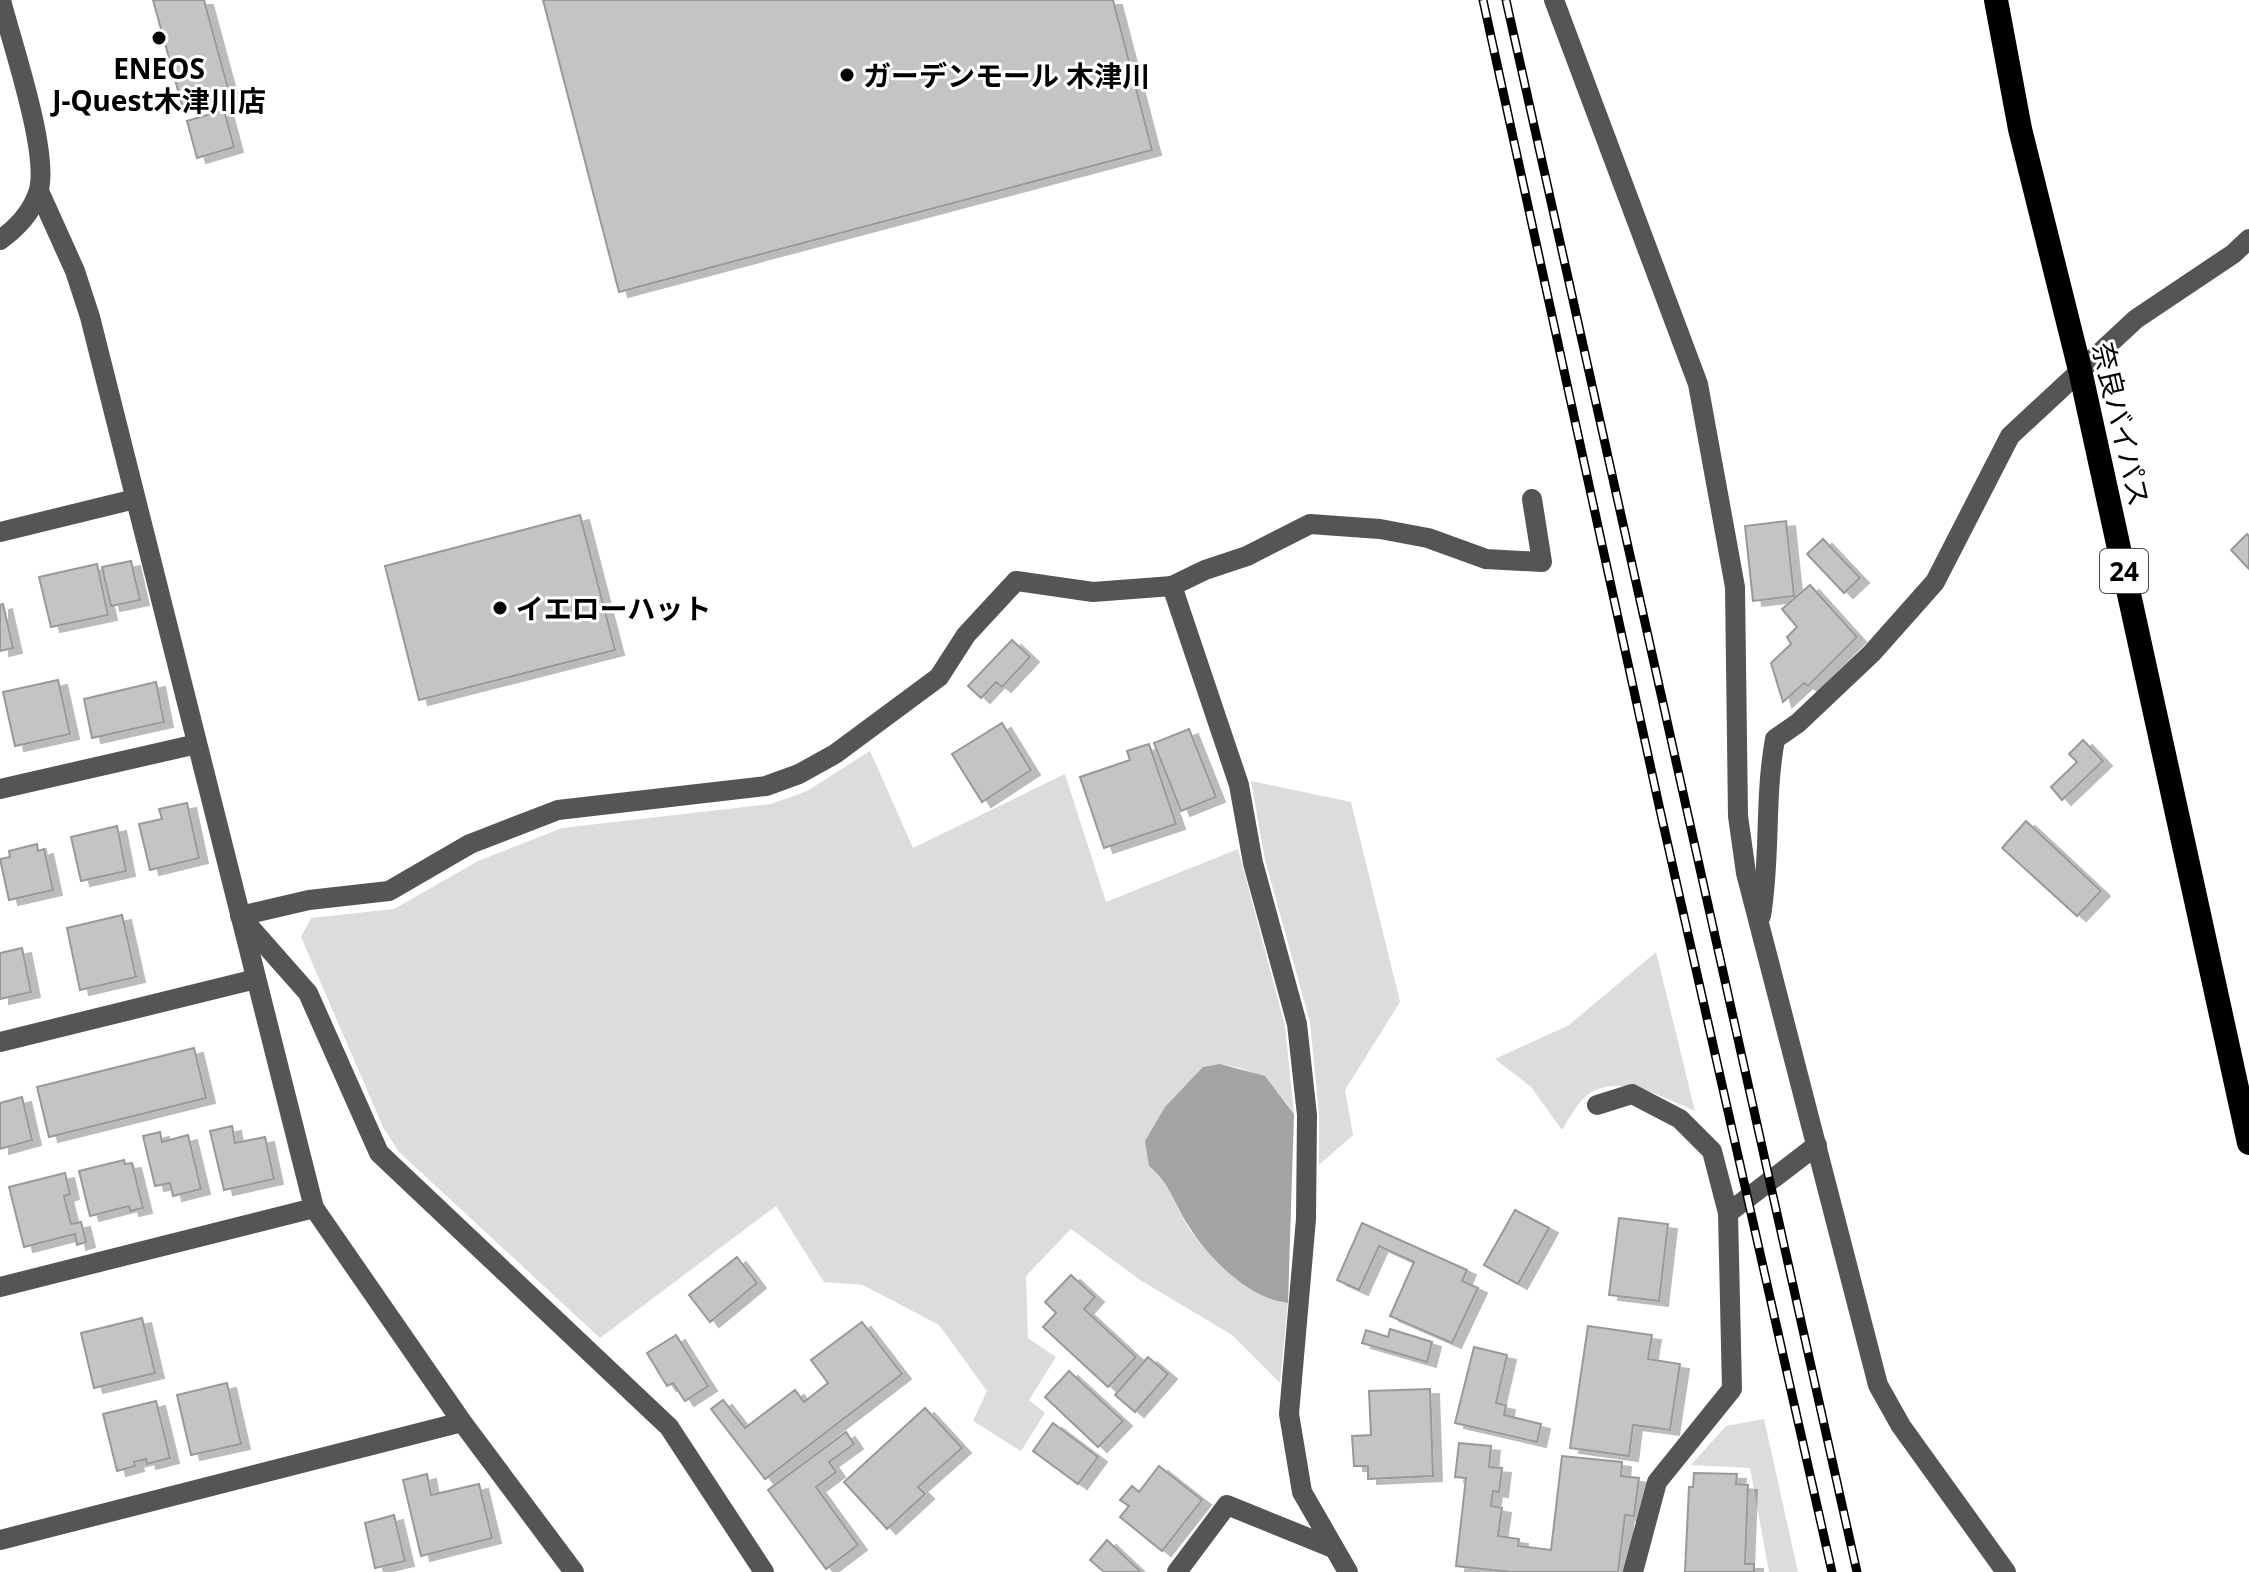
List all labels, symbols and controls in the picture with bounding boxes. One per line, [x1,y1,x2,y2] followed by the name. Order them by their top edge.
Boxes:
[150,29,168,47] marker: ENEOS J-Quest木津川店
[49,49,266,119] place label: ENEOS J-Quest木津川店
[863,56,1150,94] place label: ガーデンモール 木津川
[838,66,856,84] marker: ガーデンモール 木津川
[2085,338,2159,510] street label: 奈良バイパス
[2100,549,2148,593] road number: 24
[516,589,711,627] place label: イエローハット
[491,599,509,617] marker: イエローハット

